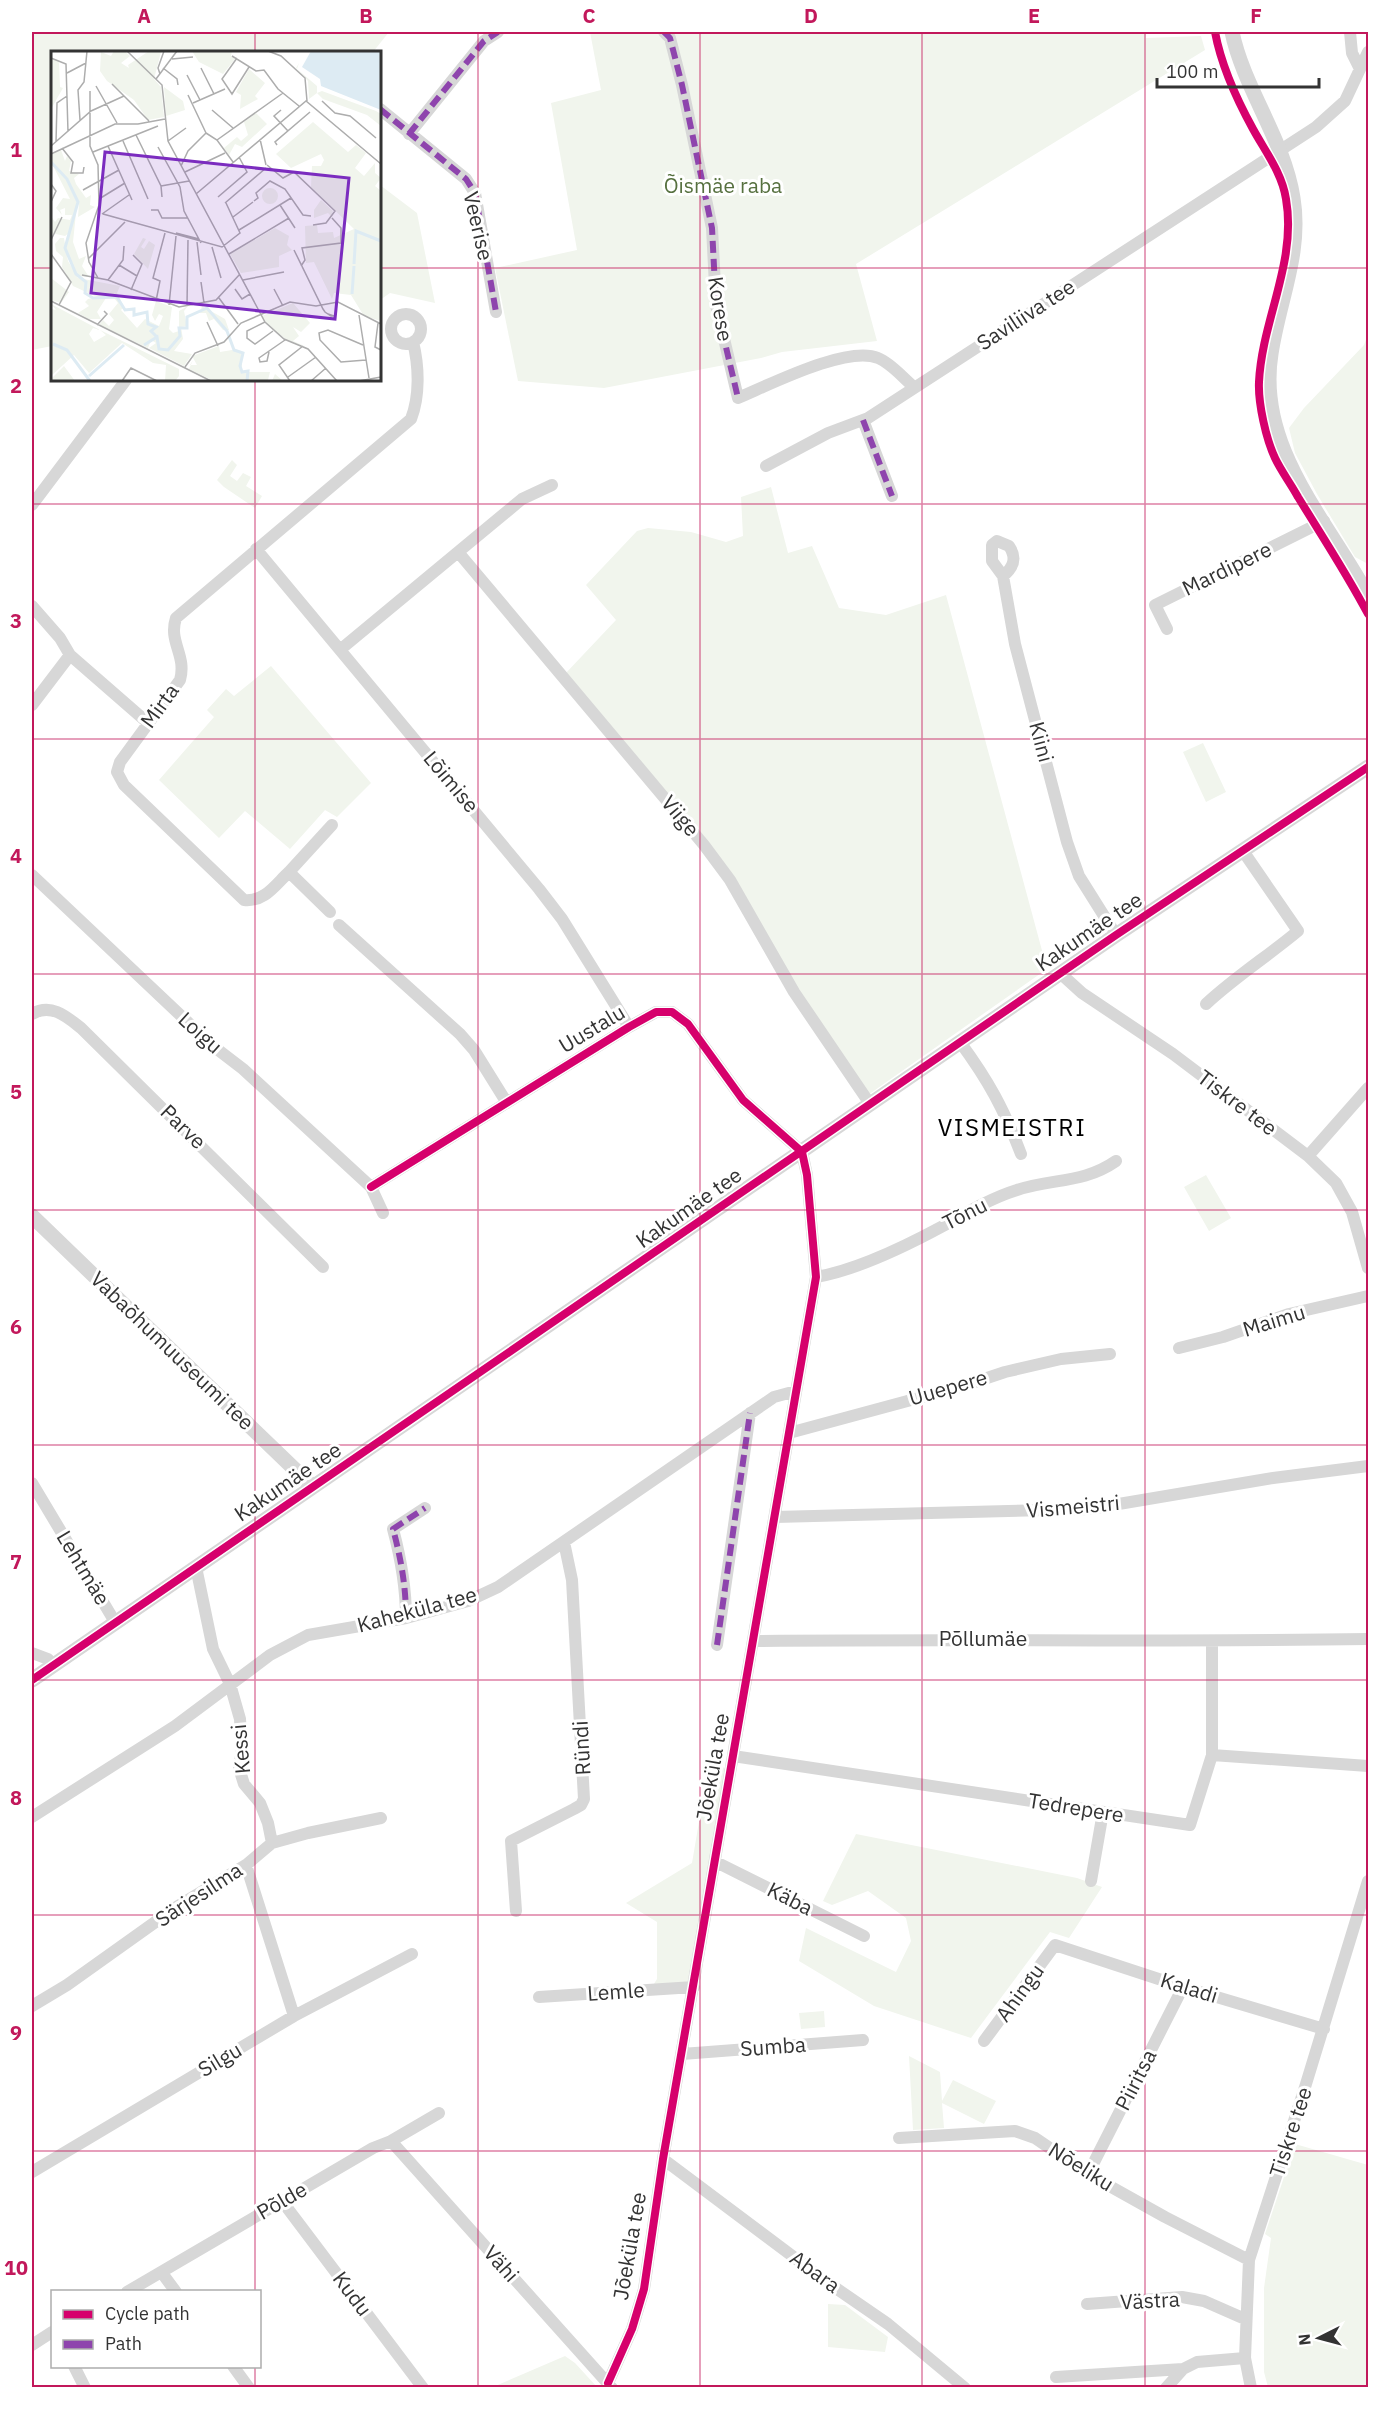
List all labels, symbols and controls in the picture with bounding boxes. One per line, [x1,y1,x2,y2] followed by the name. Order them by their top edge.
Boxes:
[137,2,151,29] text: A
[359,2,373,29] text: B
[582,2,596,29] text: C
[804,2,818,29] text: D
[1028,2,1040,29] text: E
[1250,2,1262,29] text: F
[51,51,381,381] inset map
[1157,51,1319,89] scale bar
[1166,60,1218,83] text: 100 m
[10,136,22,163] text: 1
[664,171,782,199] park label: Õismäe raba
[457,189,500,263] street label: Veerise
[971,272,1080,356] street label: Saviliiva tee
[702,274,740,343] street label: Korese
[10,372,22,399] text: 2
[1177,534,1276,602] street label: Mardipere
[10,607,22,634] text: 3
[134,677,185,733] street label: Mirta
[1023,718,1061,765] street label: Kiini
[418,745,486,818] street label: Lõimise
[655,789,706,842] street label: Viige
[10,842,22,869] text: 4
[1029,885,1147,977] street label: Kakumäe tee
[553,997,630,1059] street label: Uustalu
[173,1005,229,1059] street label: Loigu
[1192,1063,1283,1141] street label: Tiskre tee
[10,1078,22,1105] text: 5
[155,1098,213,1155] street label: Parve
[938,1111,1086,1143] district label: VISMEISTRI
[630,1160,747,1254] street label: Kakumäe tee
[938,1190,992,1236] street label: Tõnu
[85,1265,261,1436] street label: Vabaõhumuuseumi tee
[1239,1297,1308,1343] street label: Maimu
[10,1313,22,1340] text: 6
[905,1362,990,1412] street label: Uuepere
[228,1435,346,1527] street label: Kakumäe tee
[1025,1488,1121,1524] street label: Vismeistri
[51,1525,117,1610] street label: Lehtmäe
[10,1548,22,1575] text: 7
[354,1580,480,1638] street label: Kaheküla tee
[939,1624,1027,1652] street label: Põllumäe
[689,1711,735,1823] street label: Jõeküla tee
[566,1720,596,1776] street label: Ründi
[224,1723,256,1775] street label: Kessi
[10,1784,22,1811] text: 8
[1026,1786,1126,1828] street label: Tedrepere
[149,1856,247,1933] street label: Särjesilma
[763,1875,818,1921] street label: Käba
[989,1958,1050,2027] street label: Ahingu
[1157,1965,1221,2009] street label: Kaladi
[586,1975,646,2007] street label: Lemle
[10,2019,22,2046] text: 9
[739,2030,807,2062] street label: Sumba
[193,2035,246,2083] street label: Silgu
[1108,2044,1162,2115] street label: Piiritsa
[1262,2083,1318,2180] street label: Tiskre tee
[1044,2135,1119,2197] street label: Nõeliku
[251,2175,312,2226] street label: Põlde
[606,2190,652,2302] street label: Jõeküla tee
[478,2239,526,2288] street label: Vähi
[785,2243,846,2299] street label: Abara
[4,2254,28,2281] text: 10
[327,2265,379,2321] street label: Kudu
[1119,2284,1180,2316] street label: Västra
[51,2290,261,2368] legend
[105,2302,190,2325] text: Cycle path
[1289,2308,1349,2368] north arrow
[105,2332,142,2355] text: Path
[1294,2333,1315,2346] text: N

